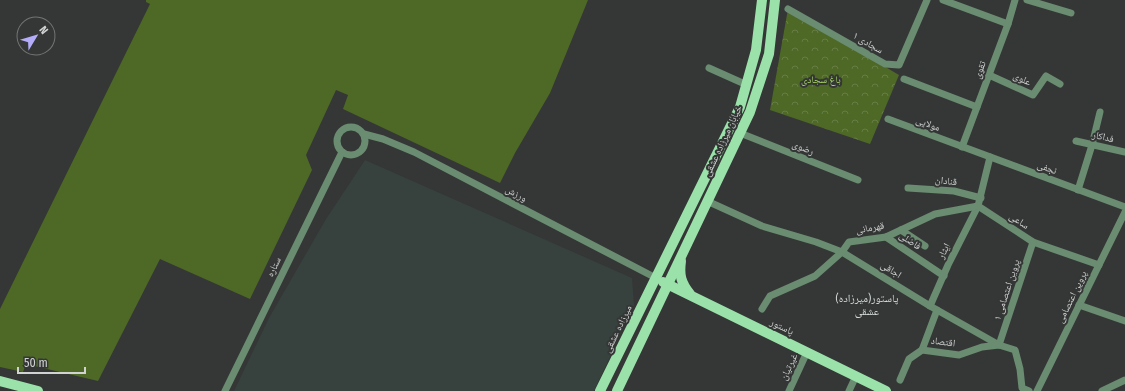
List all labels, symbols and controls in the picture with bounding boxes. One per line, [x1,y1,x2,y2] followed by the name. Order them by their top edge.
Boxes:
[16,16,56,56] north arrow
[36,24,51,37] text: N
[851,30,886,57] street label: سجادی ۱
[971,59,989,81] street label: تقوی
[1011,70,1033,88] street label: علوی
[801,74,841,86] park label: باغ سجادی
[701,103,745,179] street label: خیابان میرزاده عشقی
[914,114,942,134] street label: مولایی
[1090,128,1115,145] street label: فداکار
[790,138,816,158] street label: رضوی
[1035,159,1059,177] street label: نجفی
[934,174,958,188] street label: قنادان
[503,183,529,205] street label: ورزش
[1007,210,1031,232] street label: ساعی
[855,220,885,236] street label: قهرمانی
[897,229,923,253] street label: فاضلی
[935,241,953,262] street label: ایثار
[264,255,284,279] street label: ستاره
[991,258,1023,322] street label: پروین اعتصامی ۱
[878,259,904,281] street label: اجاقی
[1054,269,1090,325] street label: پروین اعتصامی
[836,292,899,318] district label: (پاستور(میرزاده عشقی
[601,303,635,355] street label: میرزاده عشقی
[767,316,796,338] street label: پاستور
[930,335,956,349] street label: اقتصاد
[18,349,85,375] scale bar
[778,352,800,382] street label: غیرتیان
[24,356,48,370] text: 50 m

